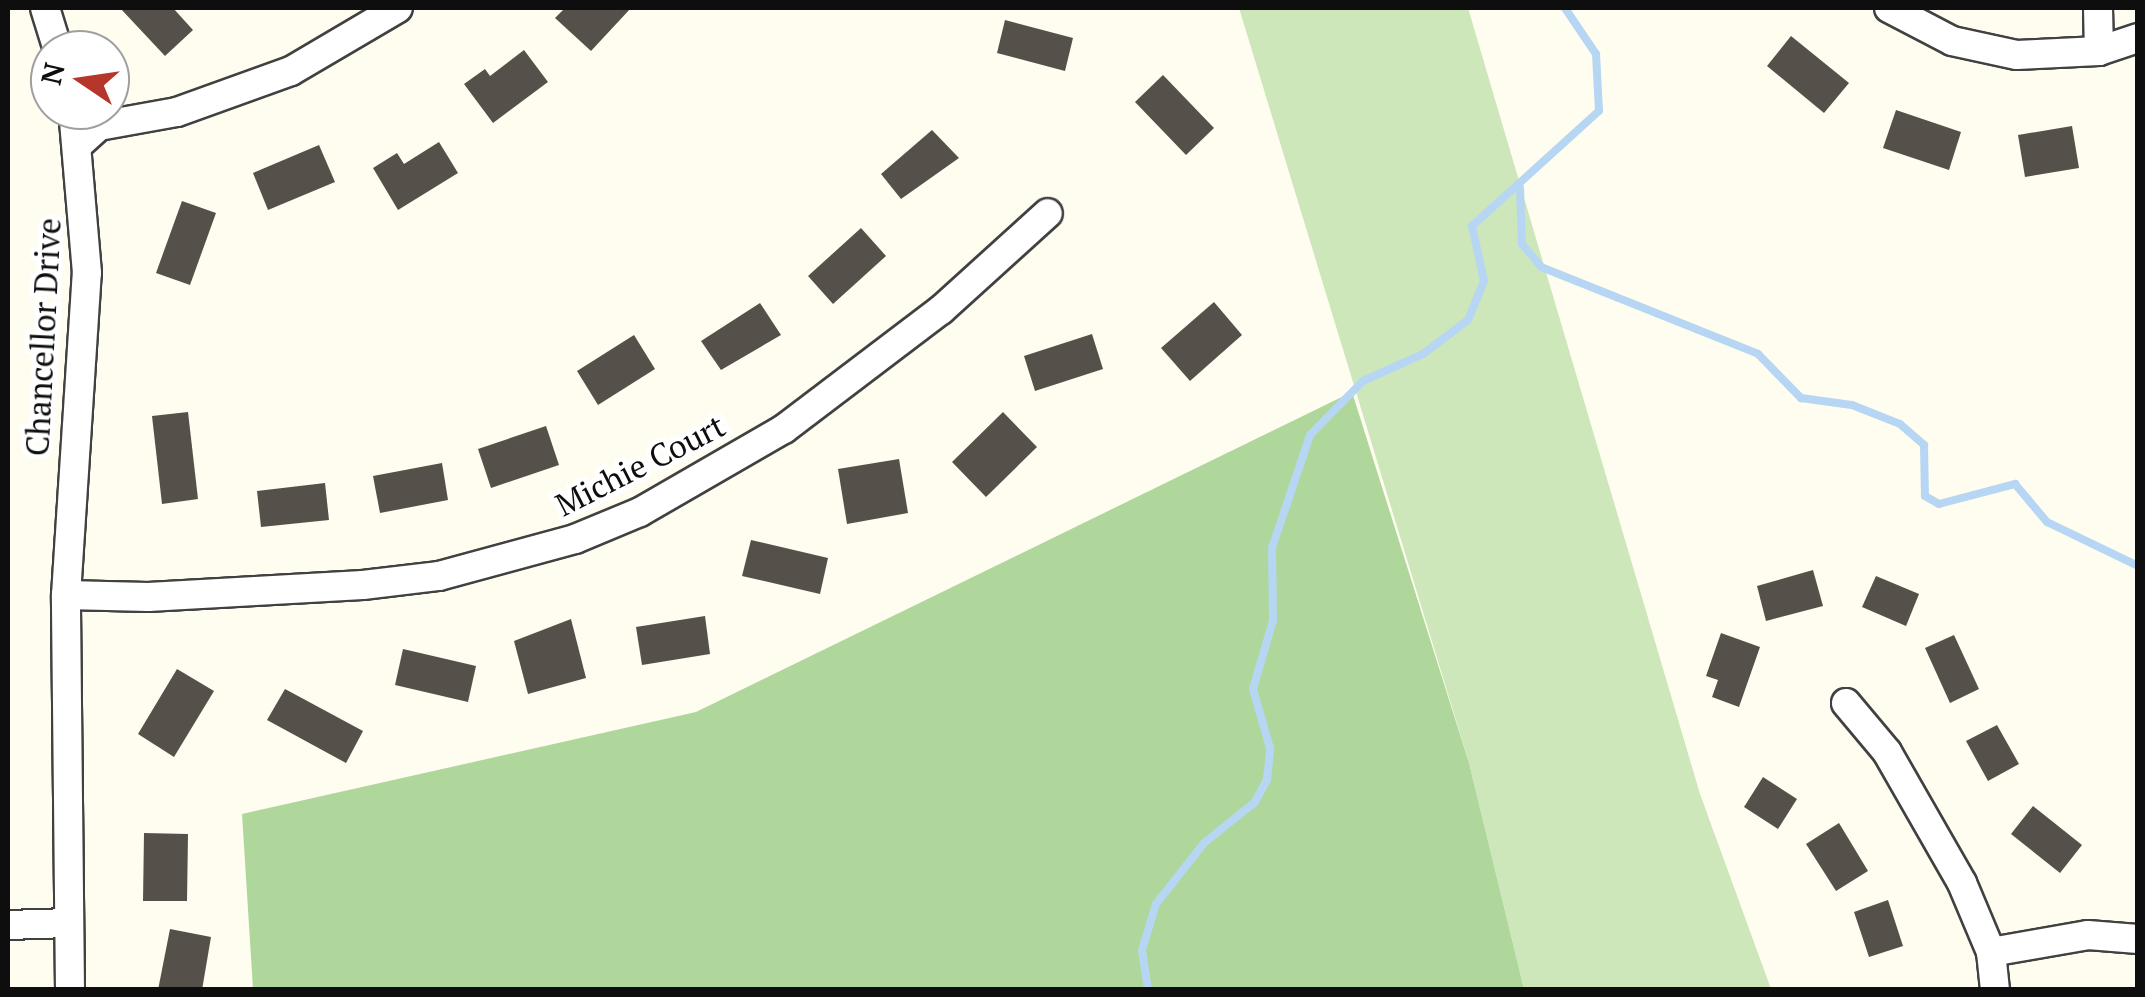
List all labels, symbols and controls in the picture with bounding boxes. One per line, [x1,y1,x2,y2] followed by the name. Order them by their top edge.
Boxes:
[30,30,130,130] north arrow
[32,59,73,88] text: N
[18,217,68,457] street label: Chancellor Drive
[549,406,731,524] street label: Michie Court

